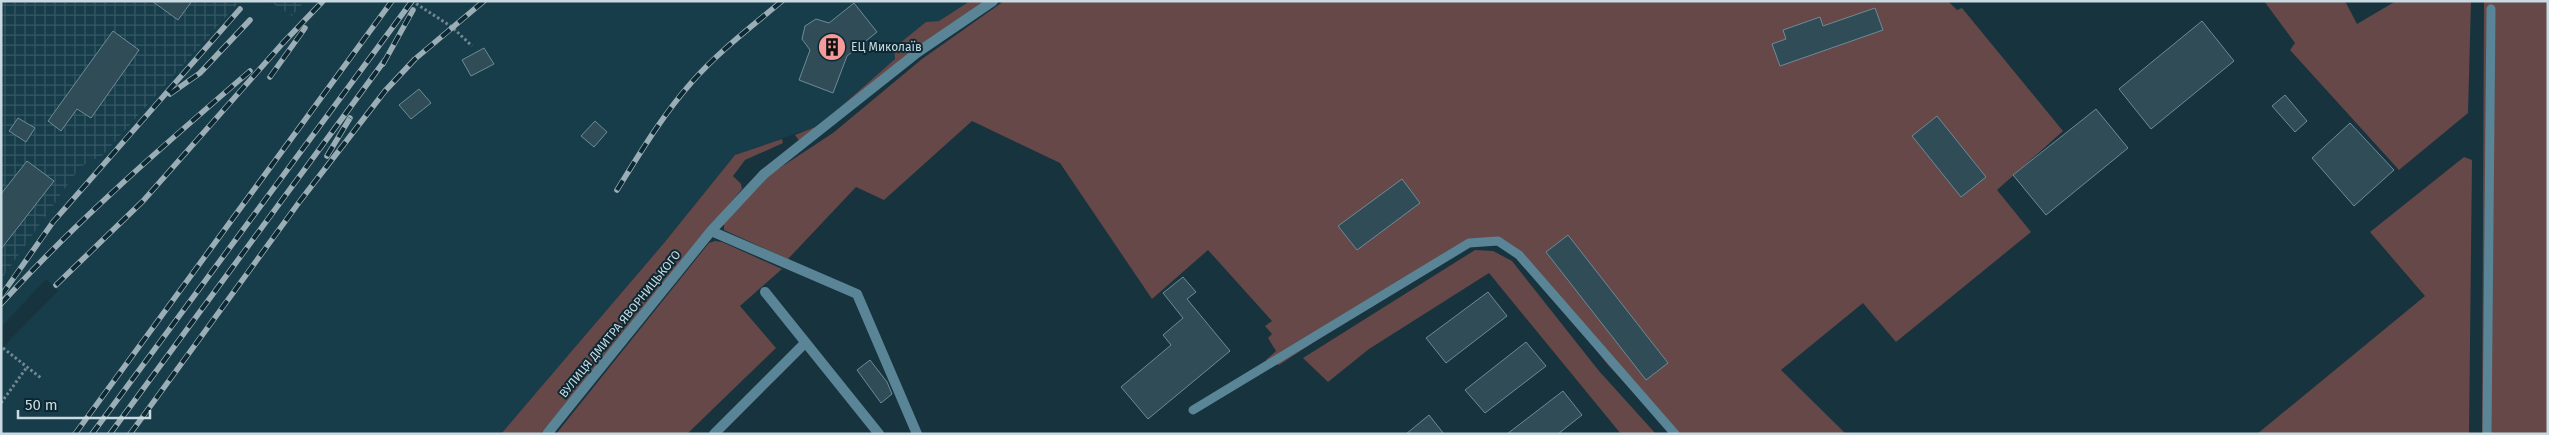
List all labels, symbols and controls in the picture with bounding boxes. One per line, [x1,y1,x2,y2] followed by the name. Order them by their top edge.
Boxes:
[817,32,847,62] building icon: ЕЦ Миколаїв
[851,40,922,54] place label: ЕЦ Миколаїв
[556,248,684,400] street label: ВУЛИЦЯ ДМИТРА ЯВОРНИЦЬКОГО
[18,388,150,420] scale bar
[25,396,58,414] text: 50 m

